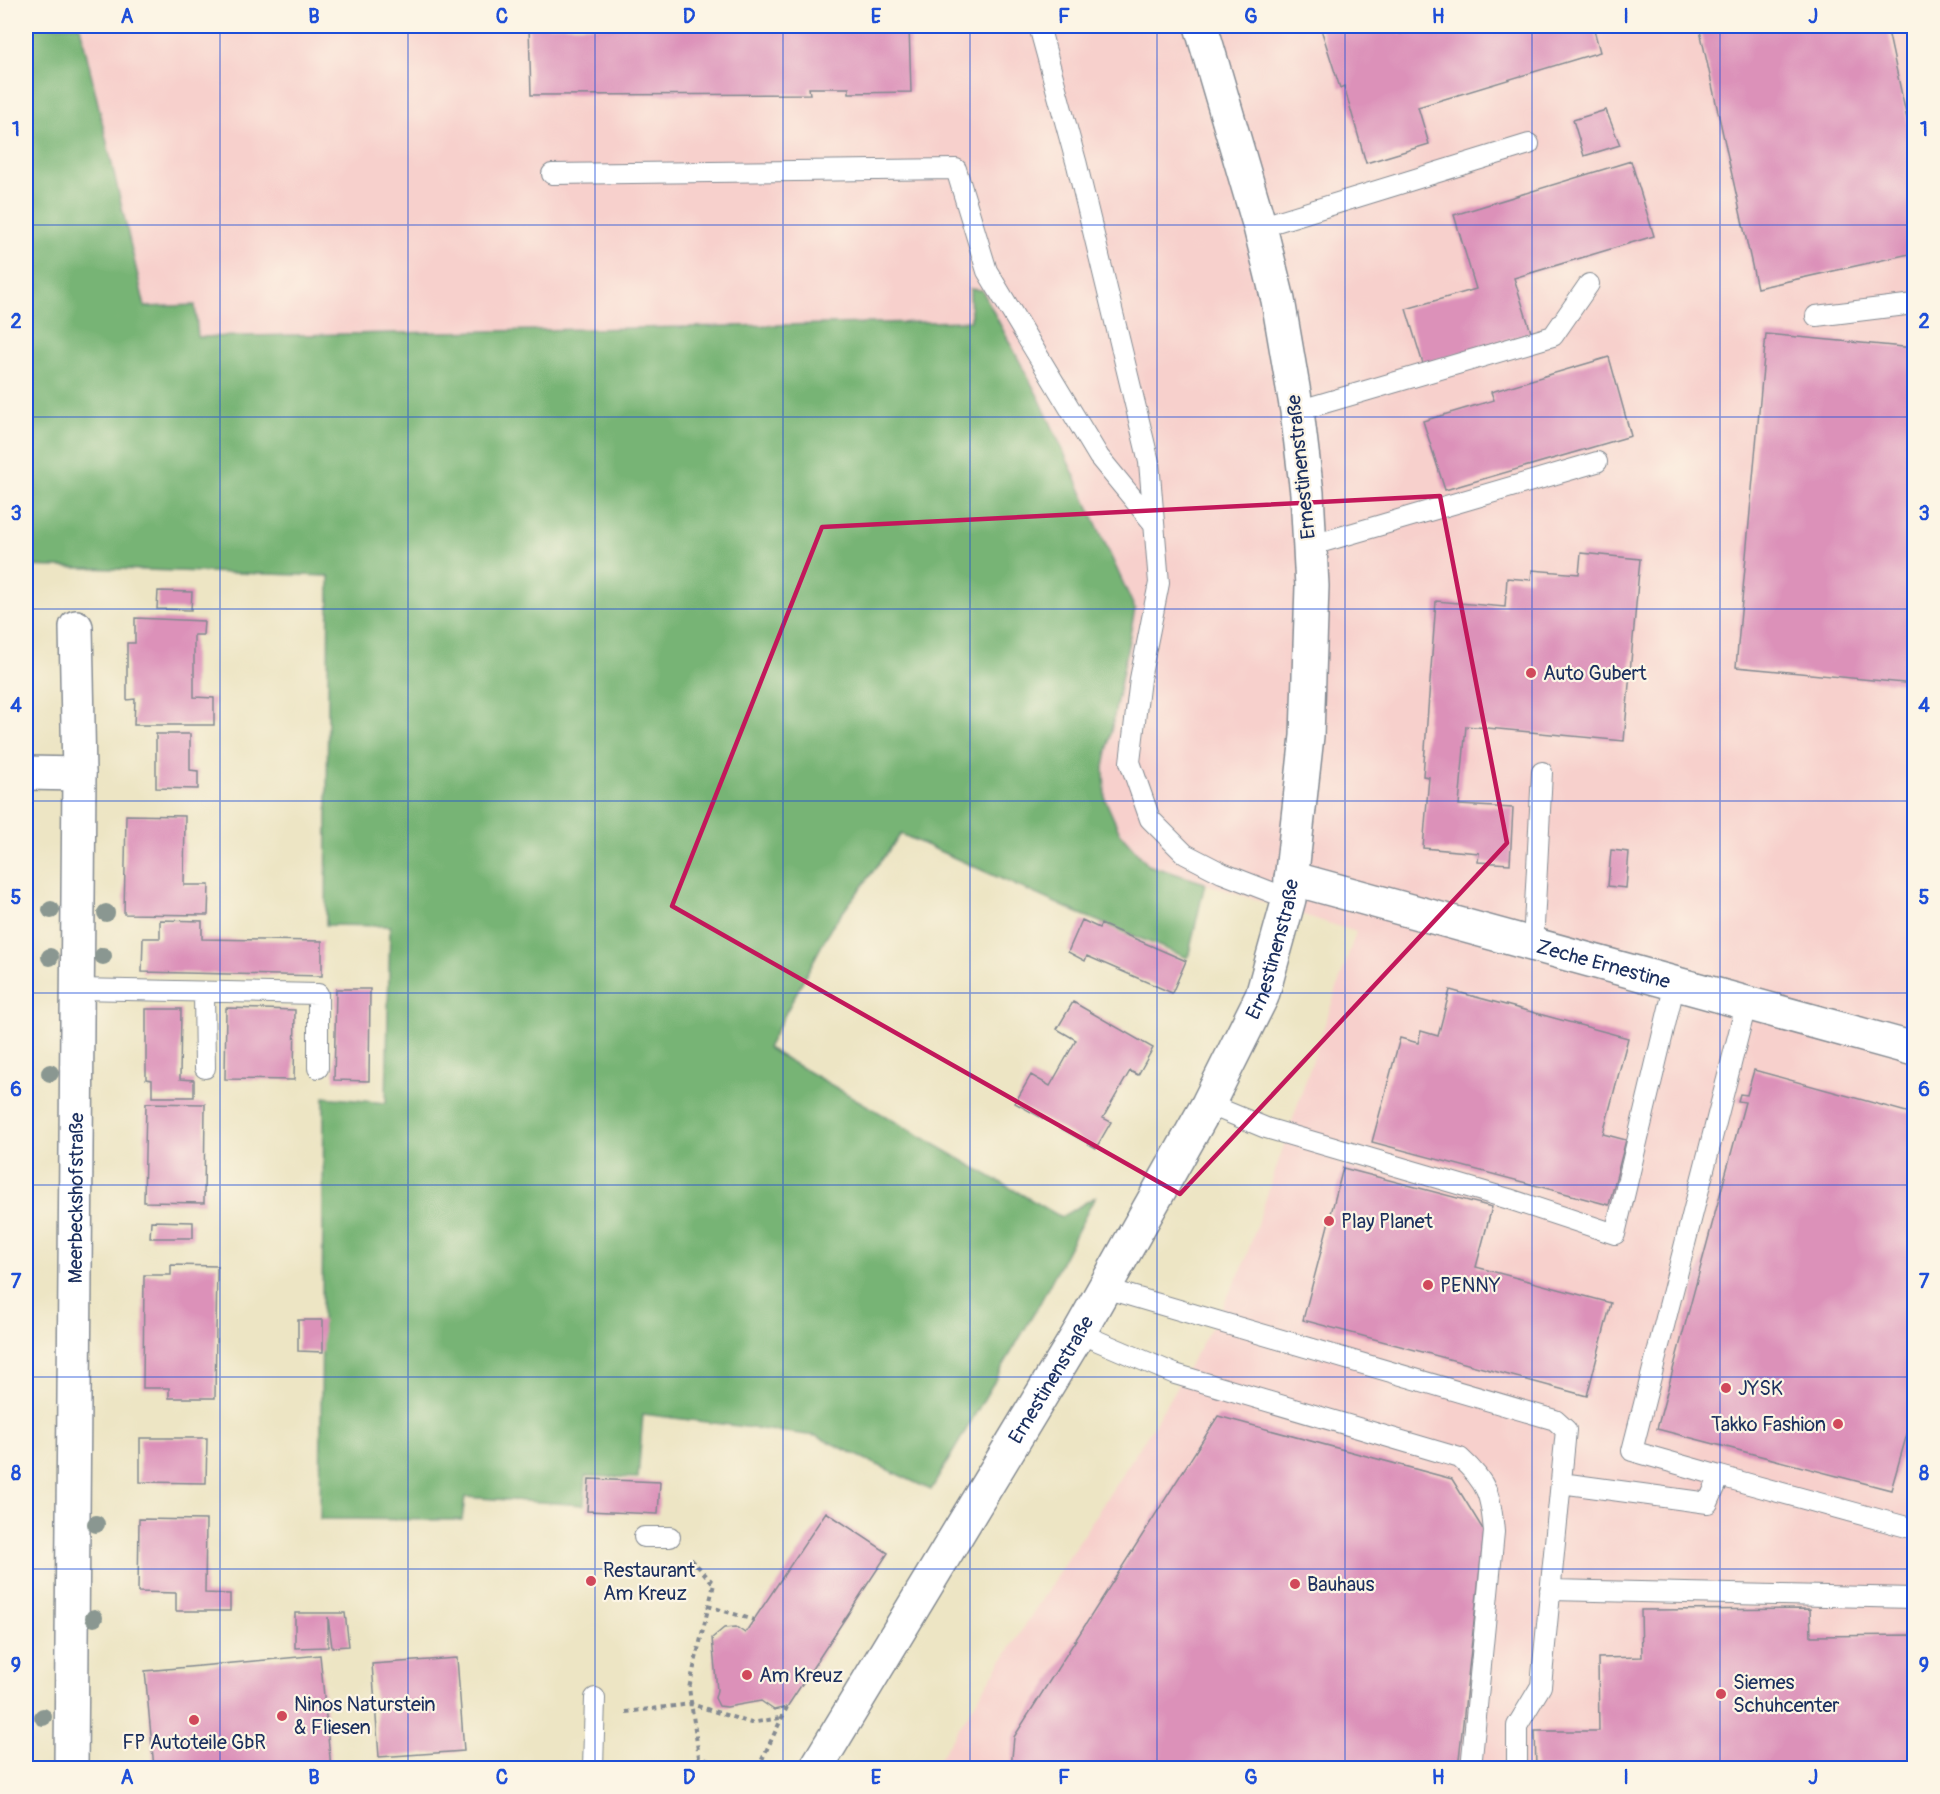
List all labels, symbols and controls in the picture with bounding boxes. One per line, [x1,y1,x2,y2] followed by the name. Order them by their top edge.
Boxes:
[121,4,134,29] text: A
[308,4,320,29] text: B
[496,4,508,29] text: C
[683,4,696,29] text: D
[871,4,882,29] text: E
[1058,4,1070,29] text: F
[1244,4,1258,29] text: G
[1432,4,1445,29] text: H
[1623,4,1629,29] text: I
[1808,4,1818,29] text: J
[12,117,20,142] text: 1
[1920,117,1928,142] text: 1
[10,309,22,334] text: 2
[1918,309,1930,334] text: 2
[1281,393,1321,540] street label: Ernestinenstraße
[10,501,22,526] text: 3
[1918,501,1930,526] text: 3
[1543,661,1648,686] place label: Auto Gubert
[1524,666,1538,680] marker: Auto Gubert
[10,693,22,718] text: 4
[1918,693,1930,718] text: 4
[1240,878,1304,1023] street label: Ernestinenstraße
[11,885,22,910] text: 5
[1919,885,1930,910] text: 5
[1534,933,1673,994] street label: Zeche Ernestine
[10,1077,22,1102] text: 6
[1918,1077,1930,1102] text: 6
[62,1112,89,1284] street label: Meerbeckshofstraße
[1341,1209,1434,1234] place label: Play Planet
[1322,1214,1336,1228] marker: Play Planet
[11,1269,22,1294] text: 7
[1919,1269,1930,1294] text: 7
[1440,1273,1501,1298] place label: PENNY
[1421,1278,1435,1292] marker: PENNY
[1003,1311,1099,1448] street label: Ernestinenstraße
[1738,1376,1783,1401] place label: JYSK
[1719,1381,1733,1395] marker: JYSK
[1711,1412,1826,1437] place label: Takko Fashion
[1831,1417,1845,1431] marker: Takko Fashion
[11,1461,21,1486] text: 8
[1919,1461,1929,1486] text: 8
[603,1558,696,1606] place label: Restaurant Am Kreuz
[1307,1572,1375,1597] place label: Bauhaus
[584,1574,598,1588] marker: Restaurant Am Kreuz
[1288,1577,1302,1591] marker: Bauhaus
[11,1653,21,1678] text: 9
[1919,1653,1929,1678] text: 9
[759,1663,843,1688] place label: Am Kreuz
[740,1668,754,1682] marker: Am Kreuz
[1733,1670,1839,1718] place label: Siemes Schuhcenter
[1714,1687,1728,1701] marker: Siemes Schuhcenter
[294,1692,436,1740] place label: Ninos Naturstein & Fliesen
[275,1709,289,1723] marker: Ninos Naturstein & Fliesen
[187,1713,201,1727] marker: FP Autoteile GbR
[122,1730,266,1755] place label: FP Autoteile GbR
[121,1765,134,1790] text: A
[308,1765,320,1790] text: B
[496,1765,508,1790] text: C
[683,1765,696,1790] text: D
[871,1765,882,1790] text: E
[1058,1765,1070,1790] text: F
[1244,1765,1258,1790] text: G
[1432,1765,1445,1790] text: H
[1623,1765,1629,1790] text: I
[1808,1765,1818,1790] text: J

